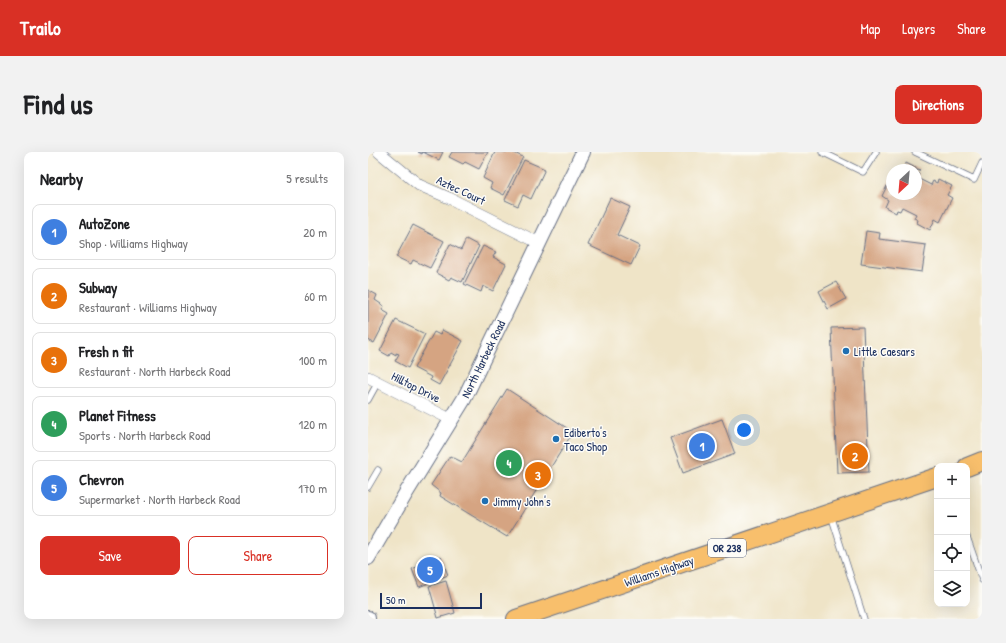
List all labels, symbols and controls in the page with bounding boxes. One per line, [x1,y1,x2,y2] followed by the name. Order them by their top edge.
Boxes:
[20,15,61,41] text: Trailo
[860,19,880,38] text: Map
[902,19,935,38] text: Layers
[957,19,986,38] text: Share
[24,85,93,123] text: Find us
[895,85,982,124] button: Directions
[886,164,922,200] north arrow
[40,167,83,190] text: Nearby
[286,169,328,187] text: 5 results
[434,171,489,209] street label: Aztec Court
[79,213,130,234] text: AutoZone
[52,223,56,241] text: 1
[303,223,327,241] text: 20 m
[79,234,188,252] text: Shop · Williams Highway
[79,277,117,298] text: Subway
[51,287,57,305] text: 2
[304,287,327,305] text: 60 m
[79,298,217,316] text: Restaurant · Williams Highway
[457,317,509,401] street label: North Harbeck Road
[79,341,133,362] text: Fresh n fit
[854,343,915,360] place label: Little Caesars
[841,346,851,356] marker: Little Caesars
[51,351,57,369] text: 3
[299,351,327,369] text: 100 m
[79,362,230,380] text: Restaurant · North Harbeck Road
[389,367,444,407] street label: Hilltop Drive
[79,405,156,426] text: Planet Fitness
[52,415,56,433] text: 4
[299,415,327,433] text: 120 m
[734,420,754,440] your location
[564,424,607,455] place label: Ediberto's Taco Shop
[79,426,210,444] text: Sports · North Harbeck Road
[689,431,715,461] pin: 1
[551,434,561,444] marker: Ediberto's Taco Shop
[842,441,868,471] pin: 2
[496,448,522,478] pin: 4
[525,460,551,490] pin: 3
[934,463,970,607] map controls
[934,463,970,499] button: +
[79,469,124,490] text: Chevron
[51,479,57,497] text: 5
[298,479,327,497] text: 170 m
[79,490,240,508] text: Supermarket · North Harbeck Road
[493,493,551,510] place label: Jimmy John's
[480,496,490,506] marker: Jimmy John's
[934,499,970,535] button: −
[934,535,970,571] button: locate
[40,536,180,575] button: Save
[188,536,328,575] button: Share
[708,539,746,557] road number: OR 238
[622,551,696,591] street label: Williams Highway
[417,555,443,585] pin: 5
[934,571,970,607] button: layers
[380,591,482,610] scale bar
[386,593,406,607] text: 50 m

